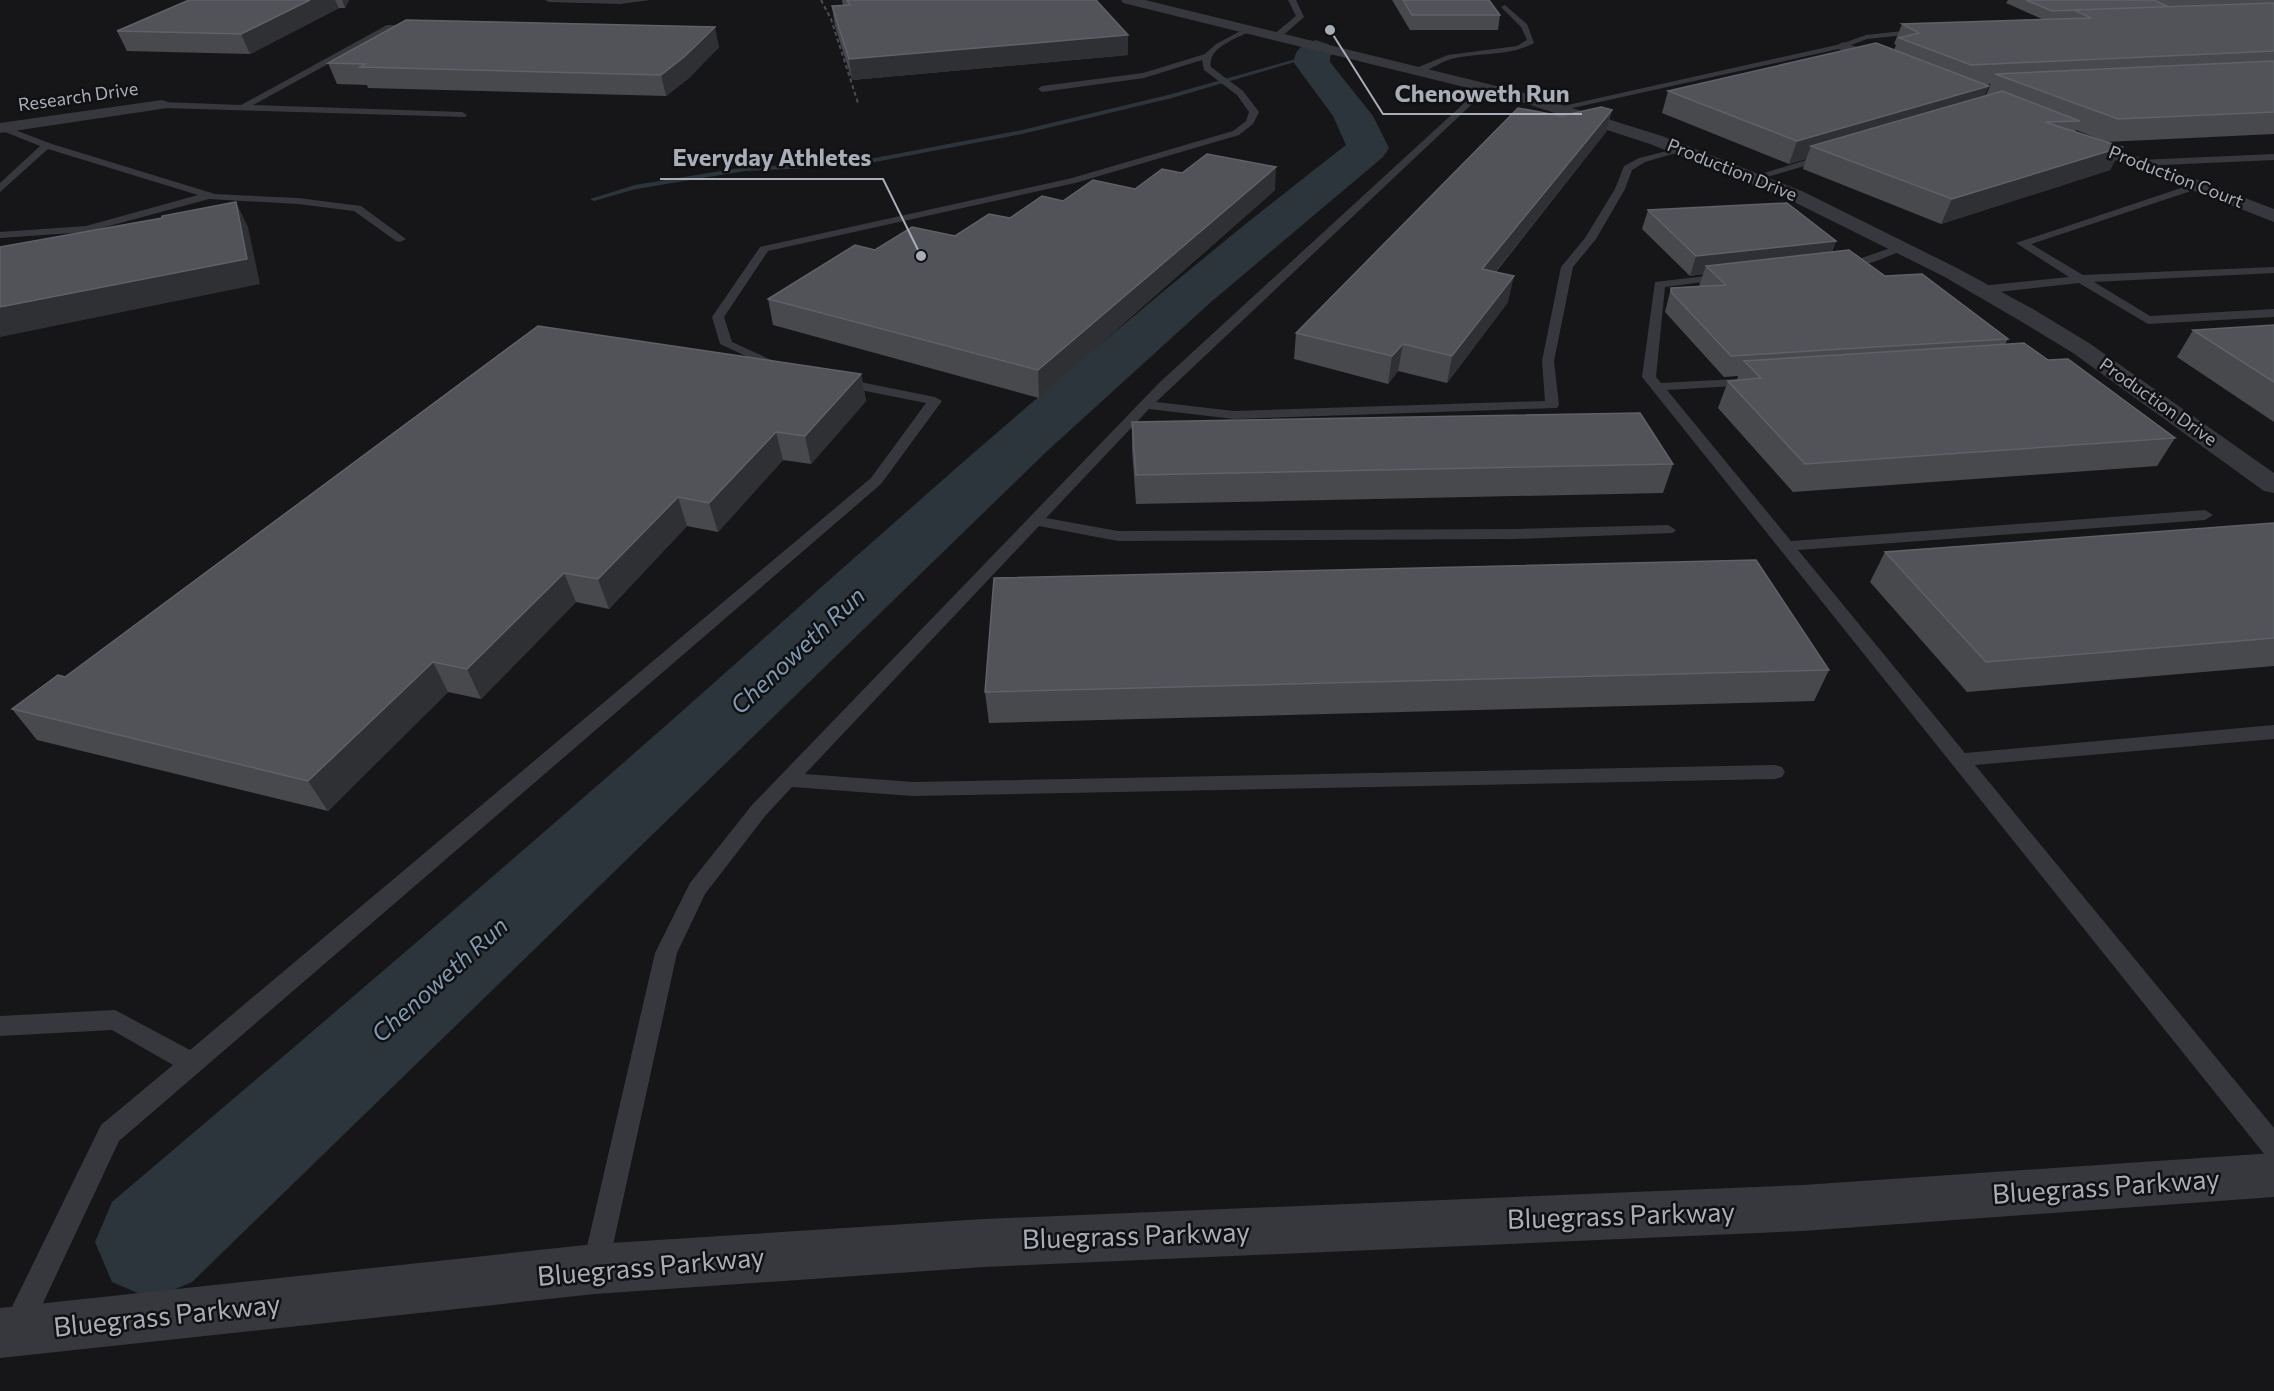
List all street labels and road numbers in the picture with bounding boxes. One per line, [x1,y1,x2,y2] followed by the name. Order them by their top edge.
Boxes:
[16,77,139,115] street label: Research Drive
[1664,133,1801,205] street label: Production Drive
[2106,140,2247,212] street label: Production Court
[2096,353,2222,450] street label: Production Drive
[1991,1161,2221,1210] street label: Bluegrass Parkway
[1506,1194,1736,1235] street label: Bluegrass Parkway
[1021,1214,1251,1255] street label: Bluegrass Parkway
[536,1239,766,1292] street label: Bluegrass Parkway
[52,1286,282,1343] street label: Bluegrass Parkway

